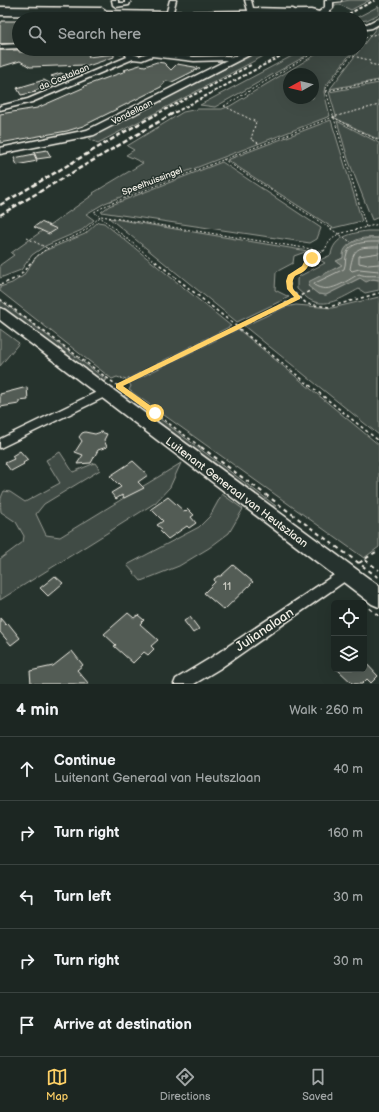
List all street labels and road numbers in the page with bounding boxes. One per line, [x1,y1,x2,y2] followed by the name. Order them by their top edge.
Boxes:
[37,62,91,93] street label: da Costalaan
[110,97,155,128] street label: Vondellaan
[120,165,184,198] street label: Speelhuissingel
[163,435,310,550] street label: Luitenant Generaal van Heutszlaan
[232,605,297,655] street label: Julianalaan

